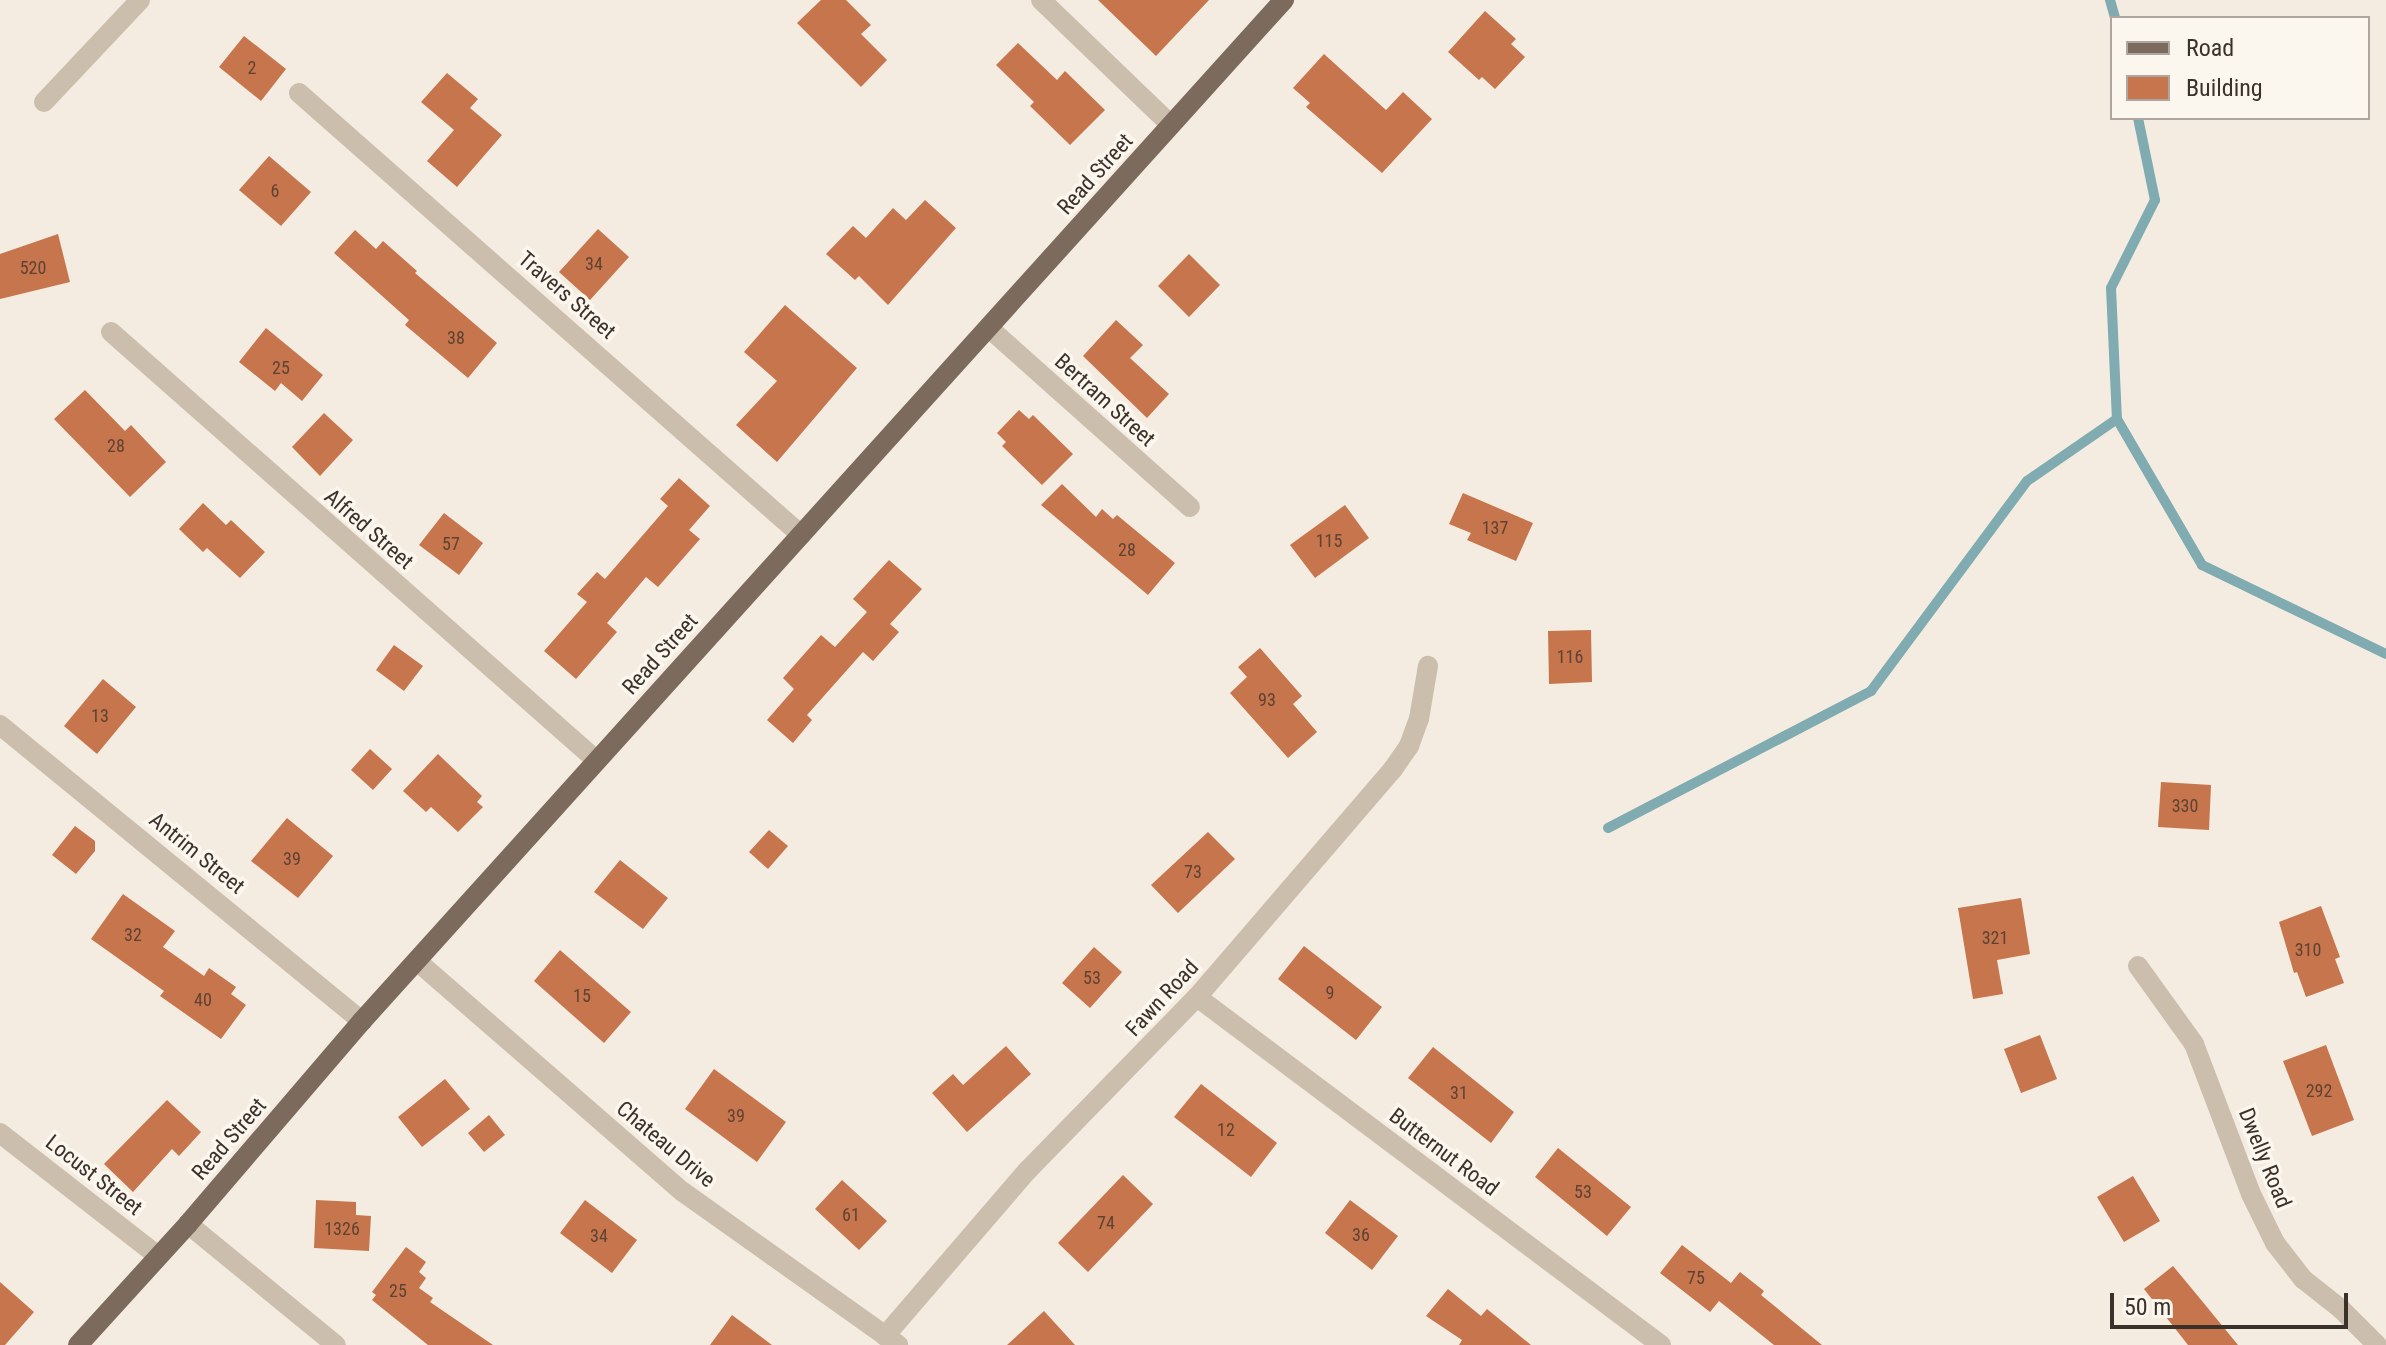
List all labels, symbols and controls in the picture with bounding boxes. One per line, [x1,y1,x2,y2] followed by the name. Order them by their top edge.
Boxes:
[2110,16,2370,120] legend
[2186,34,2234,62] text: Road
[248,57,256,79] house number: 2
[2186,74,2263,102] text: Building
[1052,128,1138,220] street label: Read Street
[271,180,279,202] house number: 6
[513,246,621,344] street label: Travers Street
[585,253,603,275] house number: 34
[20,257,46,279] house number: 520
[447,327,465,349] house number: 38
[1049,348,1161,452] street label: Bertram Street
[272,357,290,379] house number: 25
[107,435,125,457] house number: 28
[319,483,419,575] street label: Alfred Street
[1482,517,1508,539] house number: 137
[1316,530,1342,552] house number: 115
[442,533,460,555] house number: 57
[1118,539,1136,561] house number: 28
[617,608,703,700] street label: Read Street
[1557,646,1583,668] house number: 116
[1258,689,1276,711] house number: 93
[91,705,109,727] house number: 13
[2172,795,2198,817] house number: 330
[144,807,250,899] street label: Antrim Street
[283,848,301,870] house number: 39
[1184,861,1202,883] house number: 73
[124,924,142,946] house number: 32
[1982,927,2008,949] house number: 321
[2295,939,2321,961] house number: 310
[1120,954,1204,1042] street label: Fawn Road
[1083,967,1101,989] house number: 53
[1326,982,1334,1004] house number: 9
[573,985,591,1007] house number: 15
[194,989,212,1011] house number: 40
[2306,1080,2332,1102] house number: 292
[1450,1082,1468,1104] house number: 31
[186,1093,272,1185] street label: Read Street
[611,1095,721,1193] street label: Chateau Drive
[1384,1102,1504,1202] street label: Butternut Road
[2233,1104,2297,1212] street label: Dwelly Road
[727,1105,745,1127] house number: 39
[1217,1119,1235,1141] house number: 12
[40,1129,148,1221] street label: Locust Street
[1574,1181,1592,1203] house number: 53
[842,1204,860,1226] house number: 61
[1097,1212,1115,1234] house number: 74
[324,1218,360,1240] house number: 1326
[1352,1224,1370,1246] house number: 36
[590,1225,608,1247] house number: 34
[1687,1267,1705,1289] house number: 75
[2114,1277,2352,1327] scale bar
[389,1280,407,1302] house number: 25
[2124,1293,2171,1321] text: 50 m

